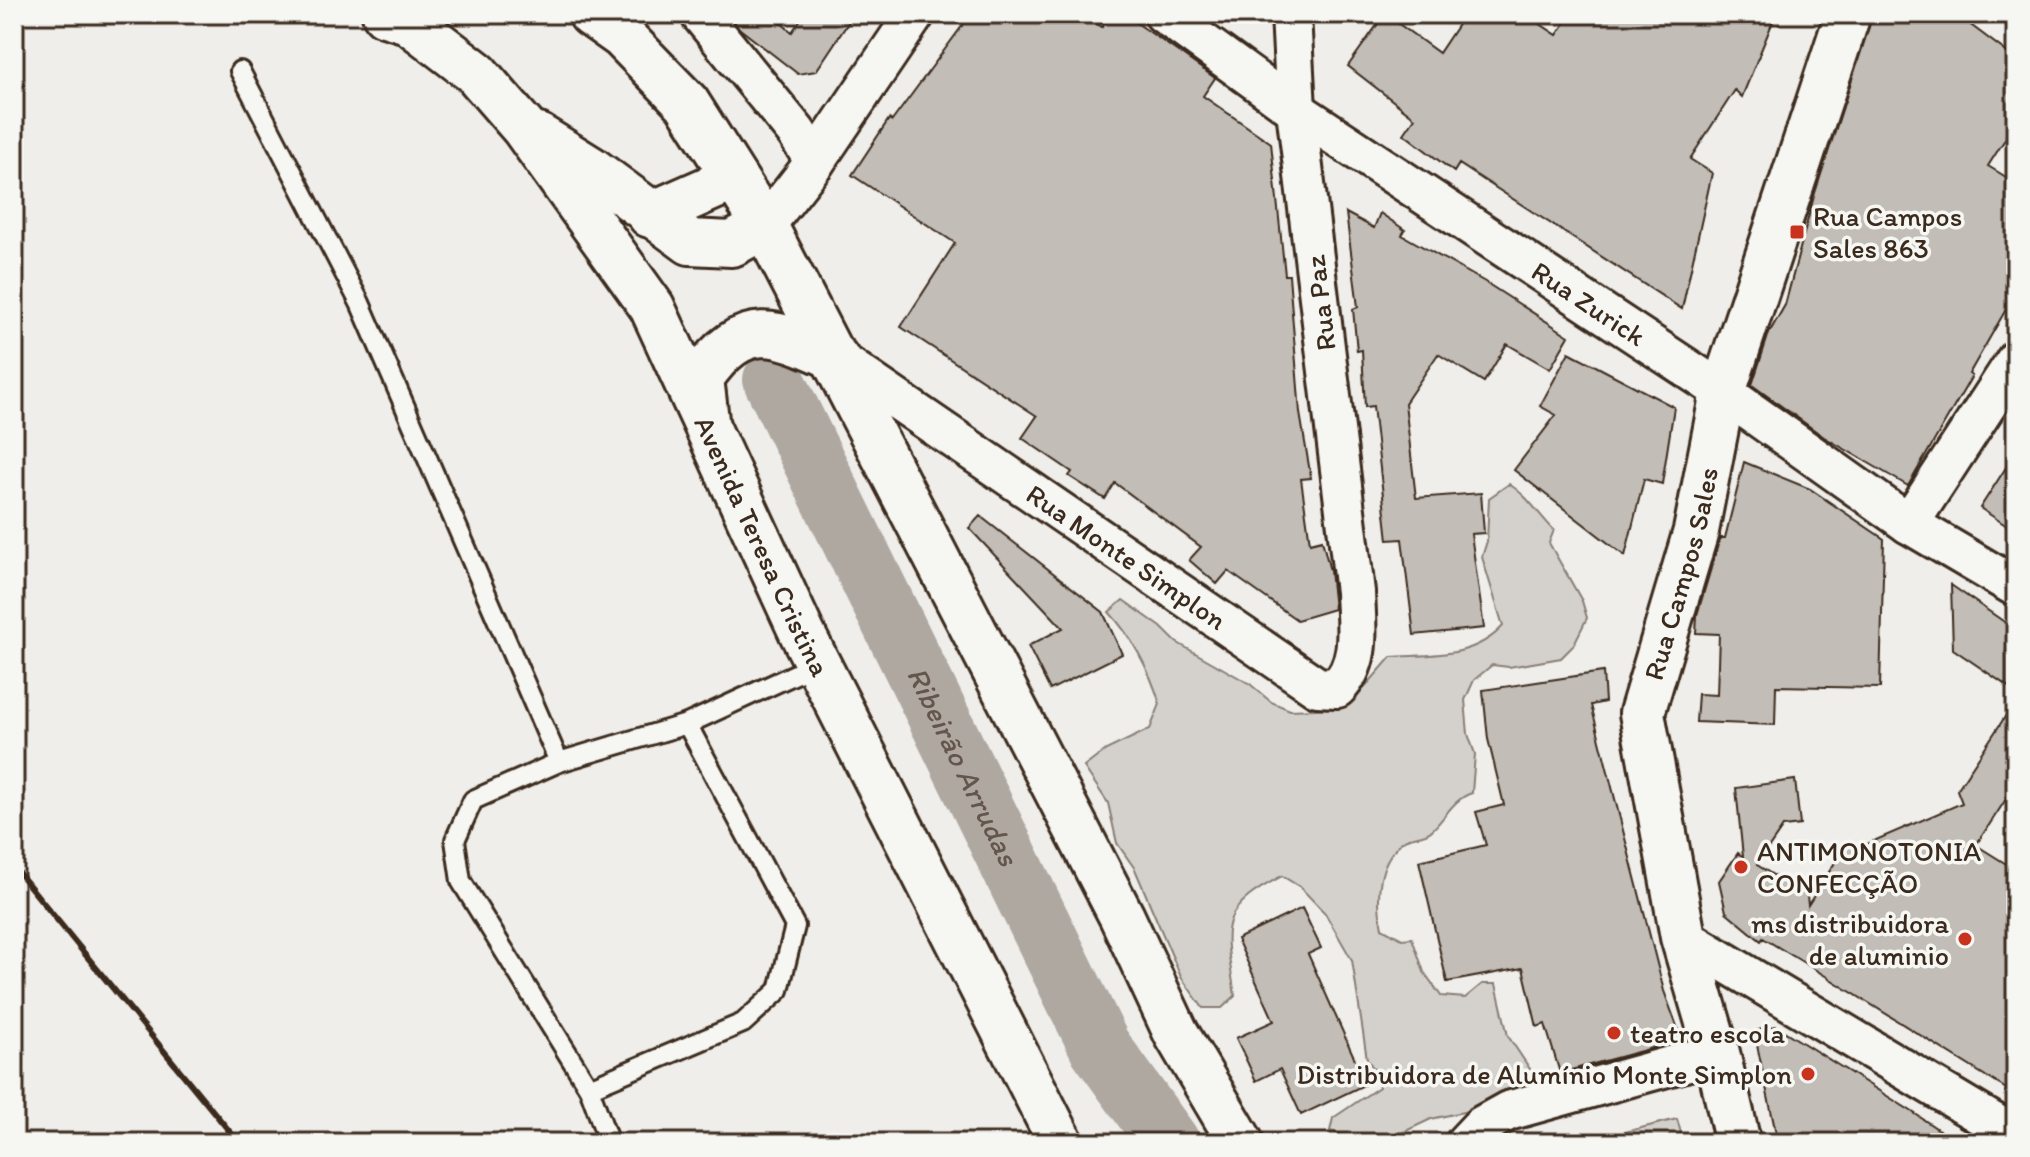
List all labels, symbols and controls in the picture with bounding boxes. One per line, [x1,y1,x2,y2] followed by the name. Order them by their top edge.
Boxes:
[1813,199,1962,265] place label: Rua Campos Sales 863
[1788,223,1806,241] marker: Rua Campos Sales 863
[1297,253,1343,353] street label: Rua Paz
[1525,253,1653,353] street label: Rua Zurick
[687,411,838,682] street label: Avenida Teresa Cristina
[1636,464,1725,684] street label: Rua Campos Sales
[1020,476,1233,637] street label: Rua Monte Simplon
[899,661,1028,873] water label: Ribeirão Arrudas
[1757,834,1981,900] place label: ANTIMONOTONIA CONFECÇÃO
[1732,858,1750,876] marker: ANTIMONOTONIA CONFECÇÃO
[1751,906,1949,972] place label: ms distribuidora de aluminio
[1956,930,1974,948] marker: ms distribuidora de aluminio
[1630,1016,1785,1050] place label: teatro escola
[1605,1024,1623,1042] marker: teatro escola
[1297,1057,1792,1091] place label: Distribuidora de Alumínio Monte Simplon
[1799,1065,1817,1083] marker: Distribuidora de Alumínio Monte Simplon

